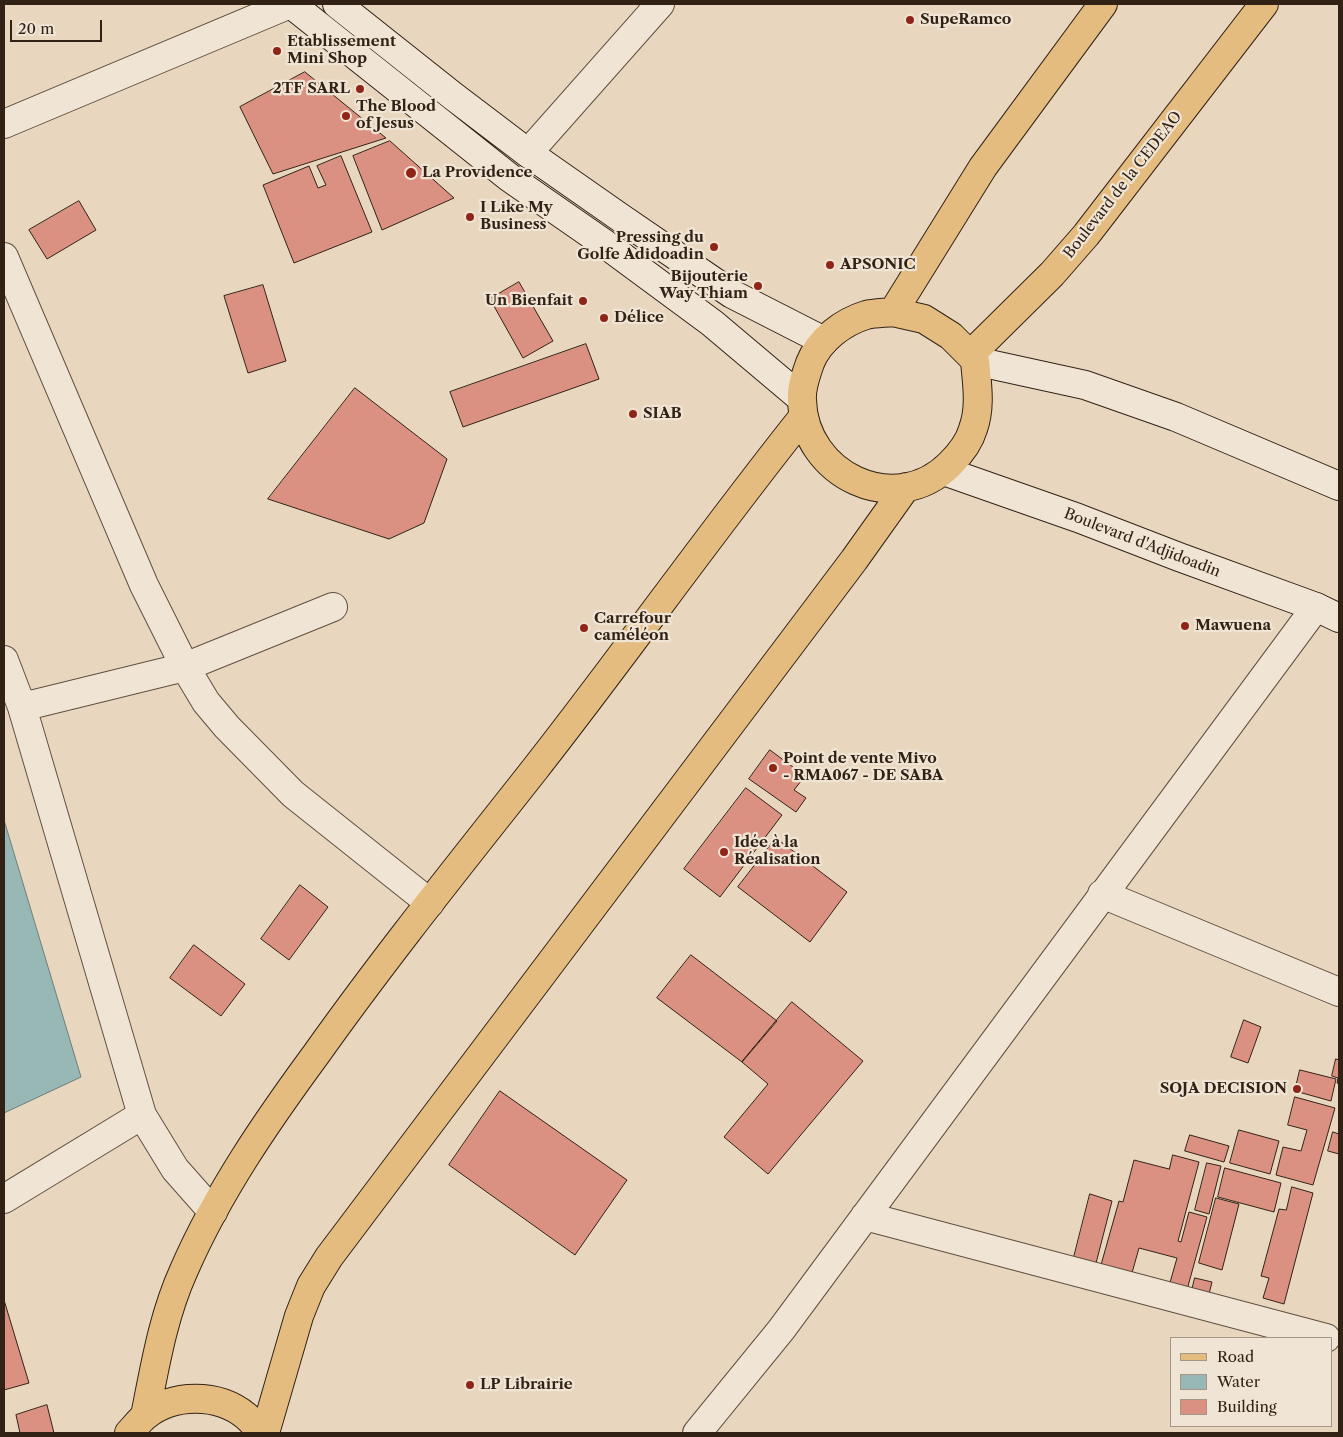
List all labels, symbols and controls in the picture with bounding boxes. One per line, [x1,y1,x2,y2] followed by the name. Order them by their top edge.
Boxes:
[12,10,105,42] scale bar
[920,11,1011,29] place label: SupeRamco
[904,14,916,26] marker: SupeRamco
[18,19,54,38] text: 20 m
[287,33,396,68] place label: Etablissement Mini Shop
[271,45,283,57] marker: Etablissement Mini Shop
[273,80,350,98] place label: 2TF SARL
[354,83,366,95] marker: 2TF SARL
[356,98,436,133] place label: The Blood of Jesus
[1060,108,1186,262] street label: Boulevard de la CEDEAO
[340,110,352,122] marker: The Blood of Jesus
[422,164,532,182] place label: La Providence
[404,166,418,180] marker: La Providence
[480,199,553,234] place label: I Like My Business
[464,211,476,223] marker: I Like My Business
[577,229,704,264] place label: Pressing du Golfe Adidoadin
[708,241,720,253] marker: Pressing du Golfe Adidoadin
[840,256,915,274] place label: APSONIC
[824,259,836,271] marker: APSONIC
[659,268,748,303] place label: Bijouterie Way Thiam
[752,280,764,292] marker: Bijouterie Way Thiam
[485,292,573,310] place label: Un Bienfait
[577,295,589,307] marker: Un Bienfait
[614,309,664,327] place label: Délice
[598,312,610,324] marker: Délice
[643,405,682,423] place label: SIAB
[627,408,639,420] marker: SIAB
[1061,505,1223,581] street label: Boulevard d'Adjidoadin
[594,610,671,645] place label: Carrefour caméléon
[1195,617,1271,635] place label: Mawuena
[1179,620,1191,632] marker: Mawuena
[578,622,590,634] marker: Carrefour caméléon
[783,750,943,785] place label: Point de vente Mivo - RMA067 - DE SABA
[767,762,779,774] marker: Point de vente Mivo - RMA067 - DE SABA
[734,834,821,869] place label: Idée à la Réalisation
[718,846,730,858] marker: Idée à la Réalisation
[1160,1080,1287,1098] place label: SOJA DECISION
[1291,1083,1303,1095] marker: SOJA DECISION
[1170,1337,1333,1427] legend
[1217,1347,1254,1366] text: Road
[1217,1372,1260,1391] text: Water
[480,1376,573,1394] place label: LP Librairie
[464,1379,476,1391] marker: LP Librairie
[1217,1397,1277,1416] text: Building

